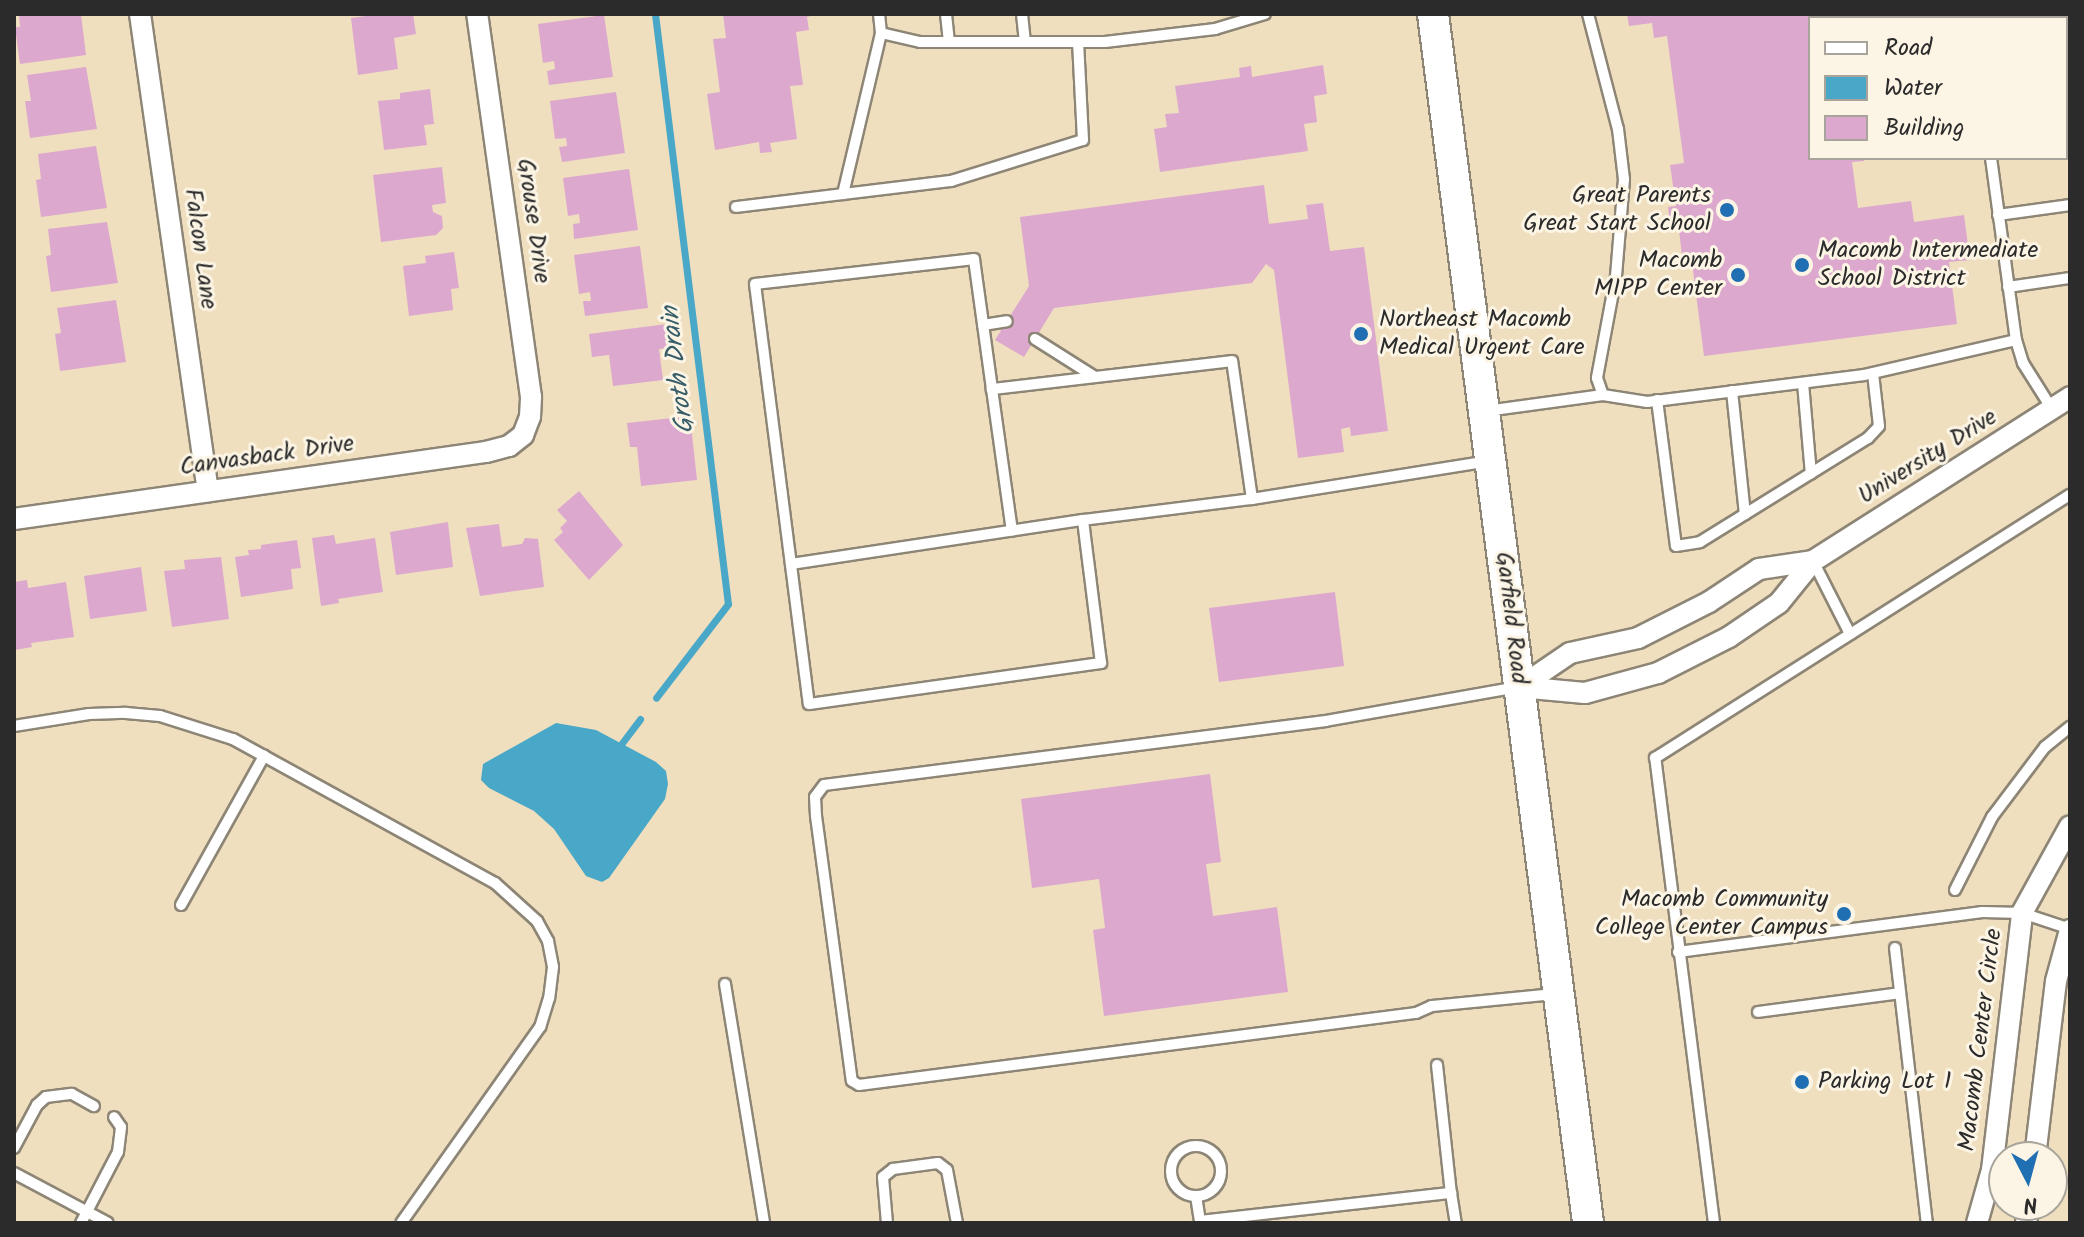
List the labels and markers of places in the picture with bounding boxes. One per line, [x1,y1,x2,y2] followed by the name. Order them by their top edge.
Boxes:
[1523,182,1711,238] place label: Great Parents Great Start School
[1718,201,1736,219] marker: Great Parents Great Start School
[1818,237,2038,293] place label: Macomb Intermediate School District
[1594,247,1722,303] place label: Macomb MIPP Center
[1793,256,1811,274] marker: Macomb Intermediate School District
[1729,266,1747,284] marker: Macomb MIPP Center
[1379,306,1584,362] place label: Northeast Macomb Medical Urgent Care
[1350,323,1372,345] marker: Northeast Macomb Medical Urgent Care
[1595,886,1828,942] place label: Macomb Community College Center Campus
[1835,905,1853,923] marker: Macomb Community College Center Campus
[1818,1068,1951,1096] place label: Parking Lot 1
[1793,1073,1811,1091] marker: Parking Lot 1

